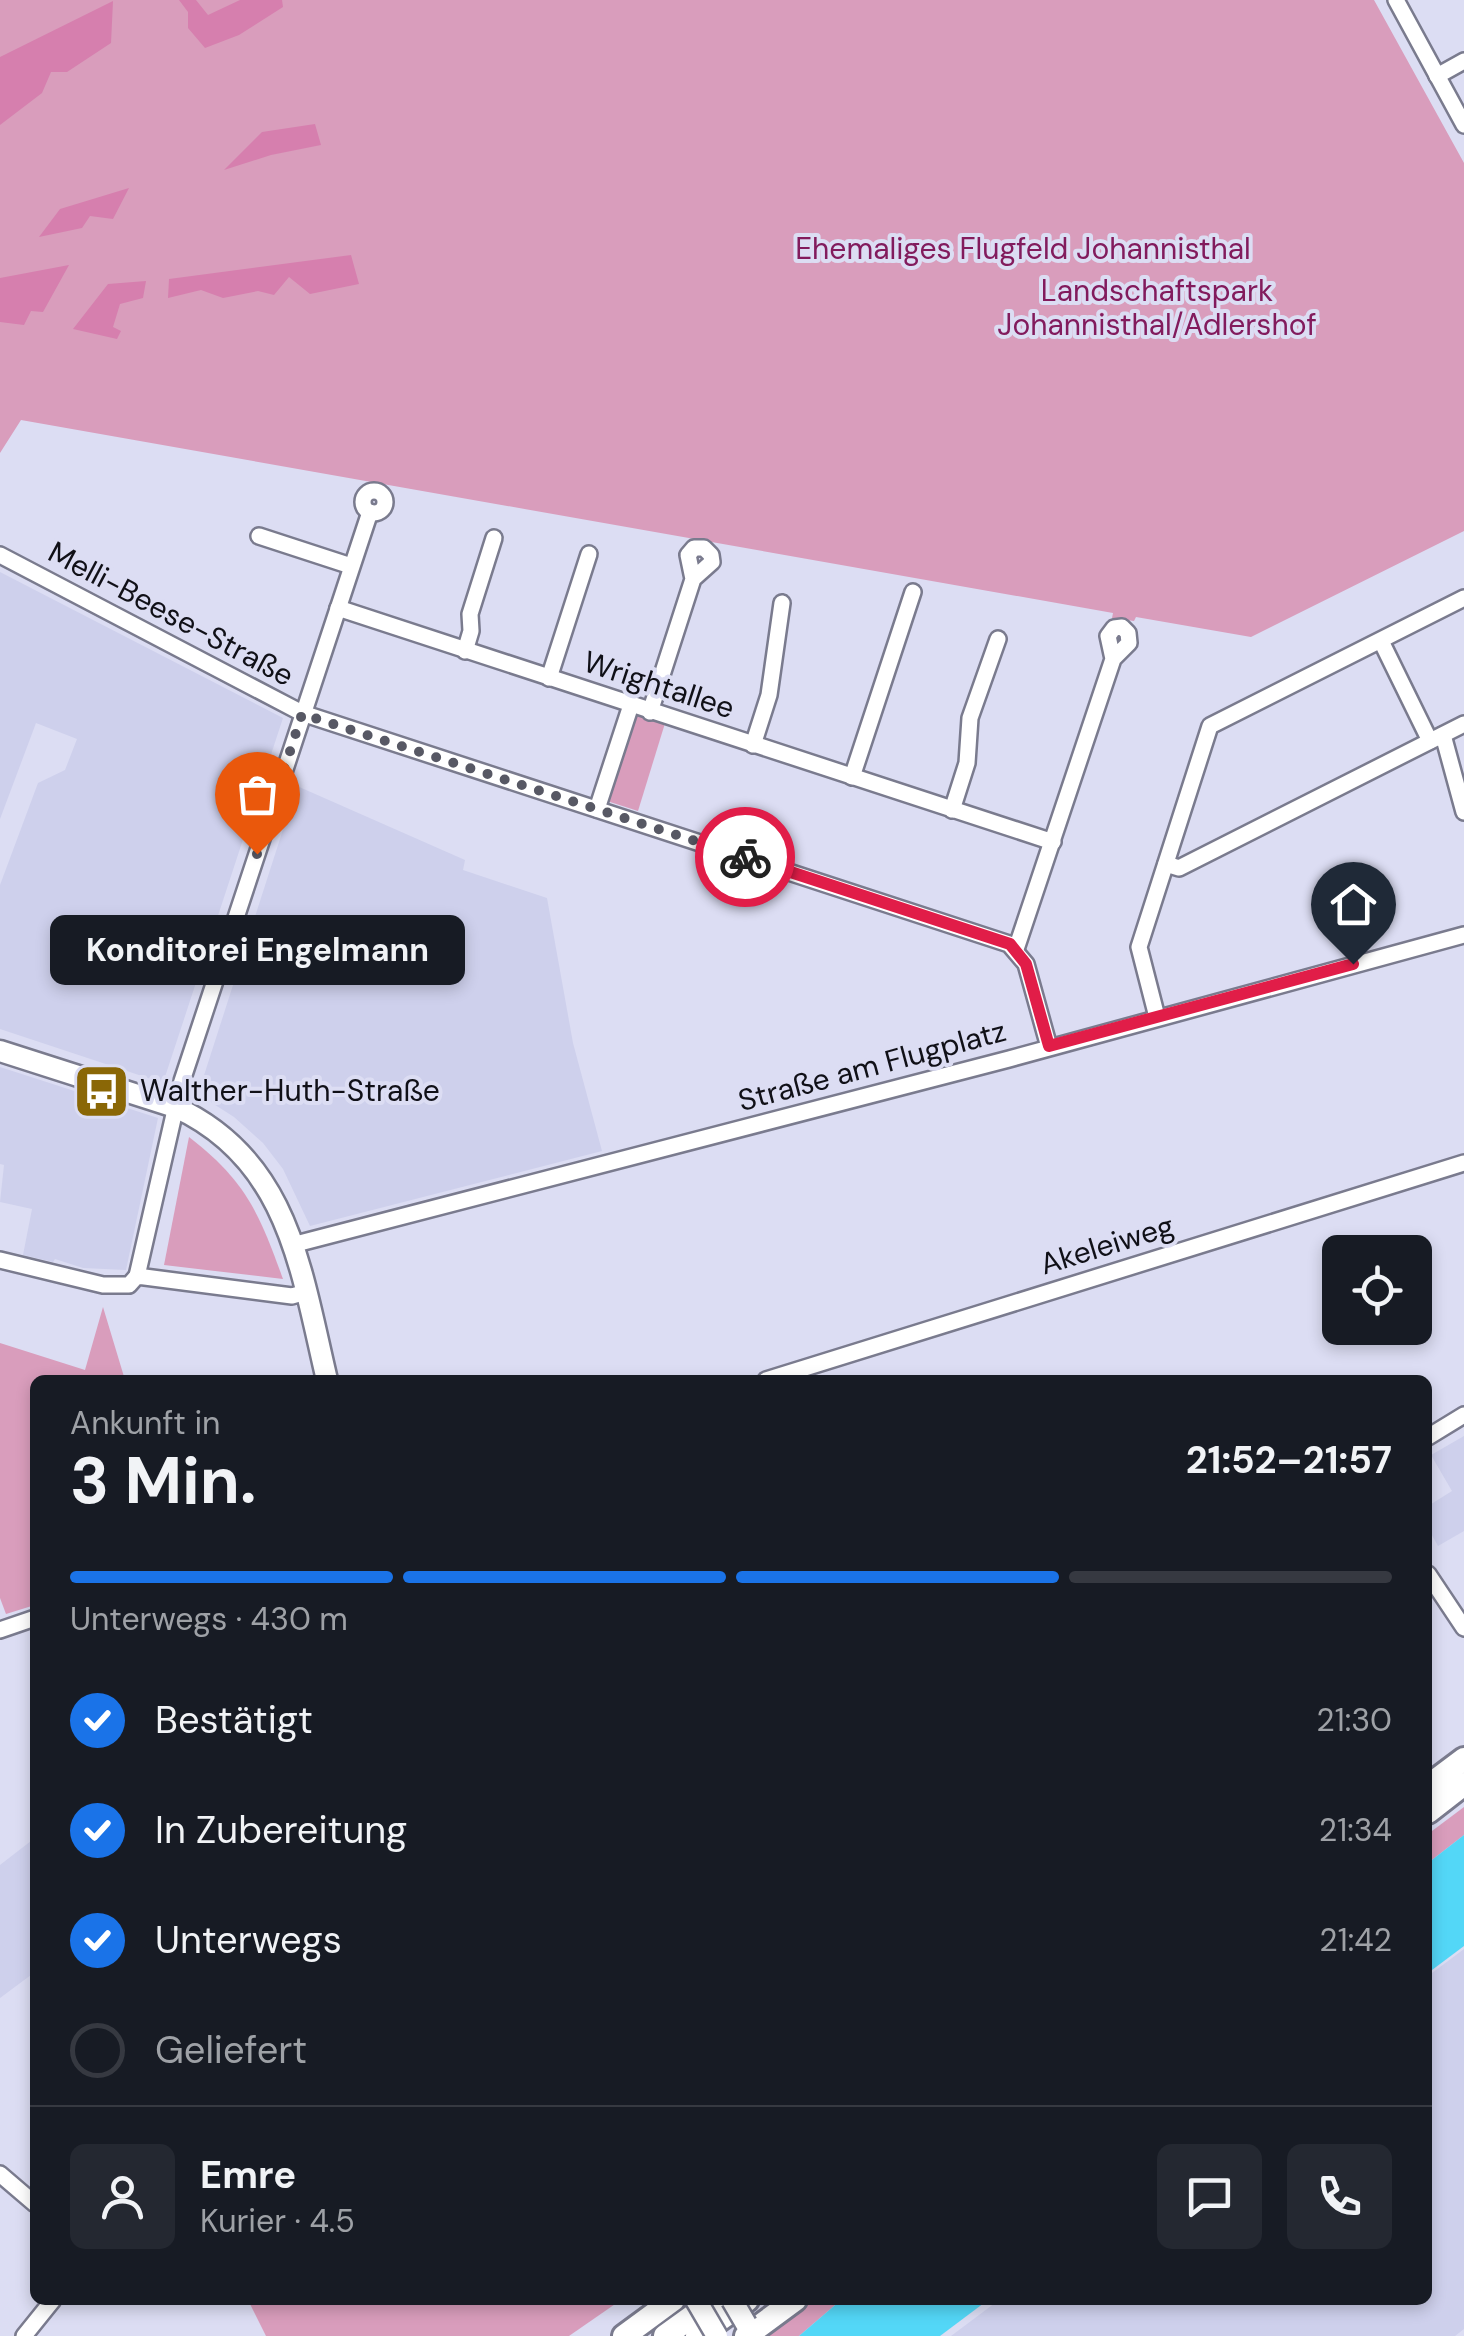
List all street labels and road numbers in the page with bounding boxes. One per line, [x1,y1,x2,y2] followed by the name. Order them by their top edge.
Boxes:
[42,532,301,695] street label: Melli-Beese-Straße
[579,642,740,727] street label: Wrightallee
[734,1011,1010,1120] street label: Straße am Flugplatz
[1035,1206,1179,1283] street label: Akeleiweg

